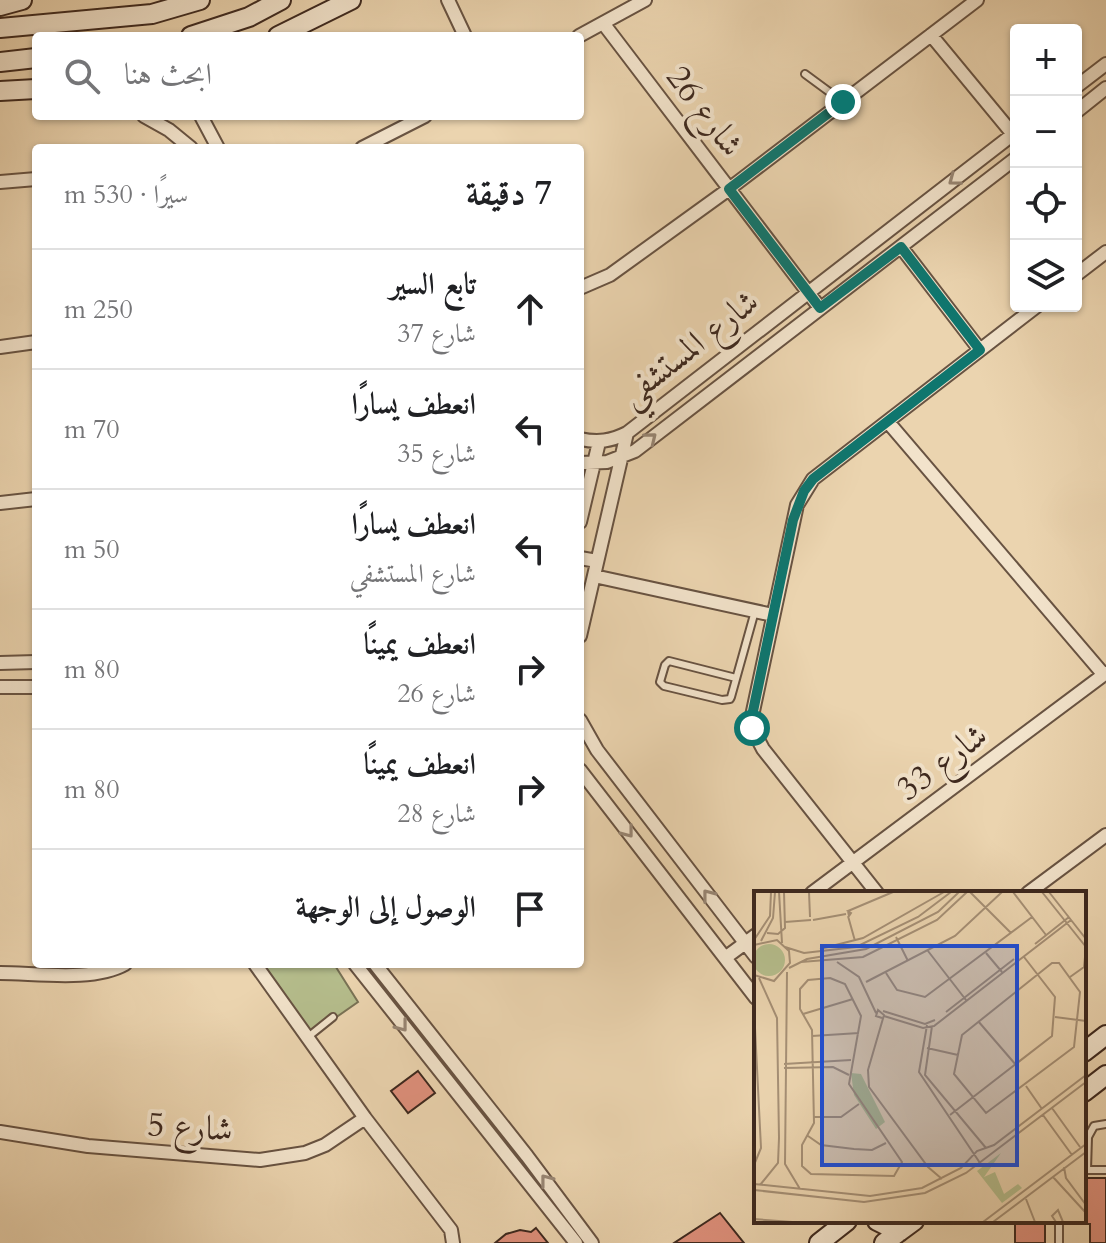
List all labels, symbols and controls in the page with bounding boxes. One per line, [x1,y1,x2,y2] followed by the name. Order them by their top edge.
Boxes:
[1010,24,1082,312] map controls
[1010,24,1082,96] button: +
[32,32,584,120] search box
[60,54,104,98] icon: search
[124,54,212,95] text: ابحث هنا
[652,56,754,169] street label: شارع 26
[825,84,861,120] route end
[1010,96,1082,168] button: −
[1010,168,1082,240] button: locate
[466,170,552,216] text: 7 دقيقة
[948,170,963,184] one-way arrow
[64,177,188,212] text: سيرًا · 530 m
[1010,240,1082,312] button: layers
[390,264,476,305] text: تابع السير
[610,279,774,425] street label: شارع المستشفي
[508,287,552,331] icon: ahead
[64,292,133,327] text: 250 m
[397,316,476,351] text: شارع 37
[351,384,476,425] text: انعطف يسارًا
[508,407,552,451] icon: left
[64,412,120,447] text: 70 m
[642,433,656,448] one-way arrow
[397,436,476,471] text: شارع 35
[351,504,476,545] text: انعطف يسارًا
[508,527,552,571] icon: left
[64,532,120,567] text: 50 m
[350,556,476,591] text: شارع المستشفي
[363,624,476,665] text: انعطف يمينًا
[508,647,552,691] icon: right
[64,652,120,687] text: 80 m
[397,676,476,711] text: شارع 26
[734,710,770,746] route start
[887,713,1000,815] street label: شارع 33
[363,744,476,785] text: انعطف يمينًا
[508,767,552,811] icon: right
[64,772,120,807] text: 80 m
[397,796,476,831] text: شارع 28
[618,823,632,838] one-way arrow
[296,887,476,928] text: الوصول إلى الوجهة
[508,887,552,931] icon: arrive
[704,889,718,904] one-way arrow
[754,891,1086,1223] inset map
[393,1017,407,1032] one-way arrow
[145,1101,234,1158] street label: شارع 5
[541,1174,555,1189] one-way arrow

